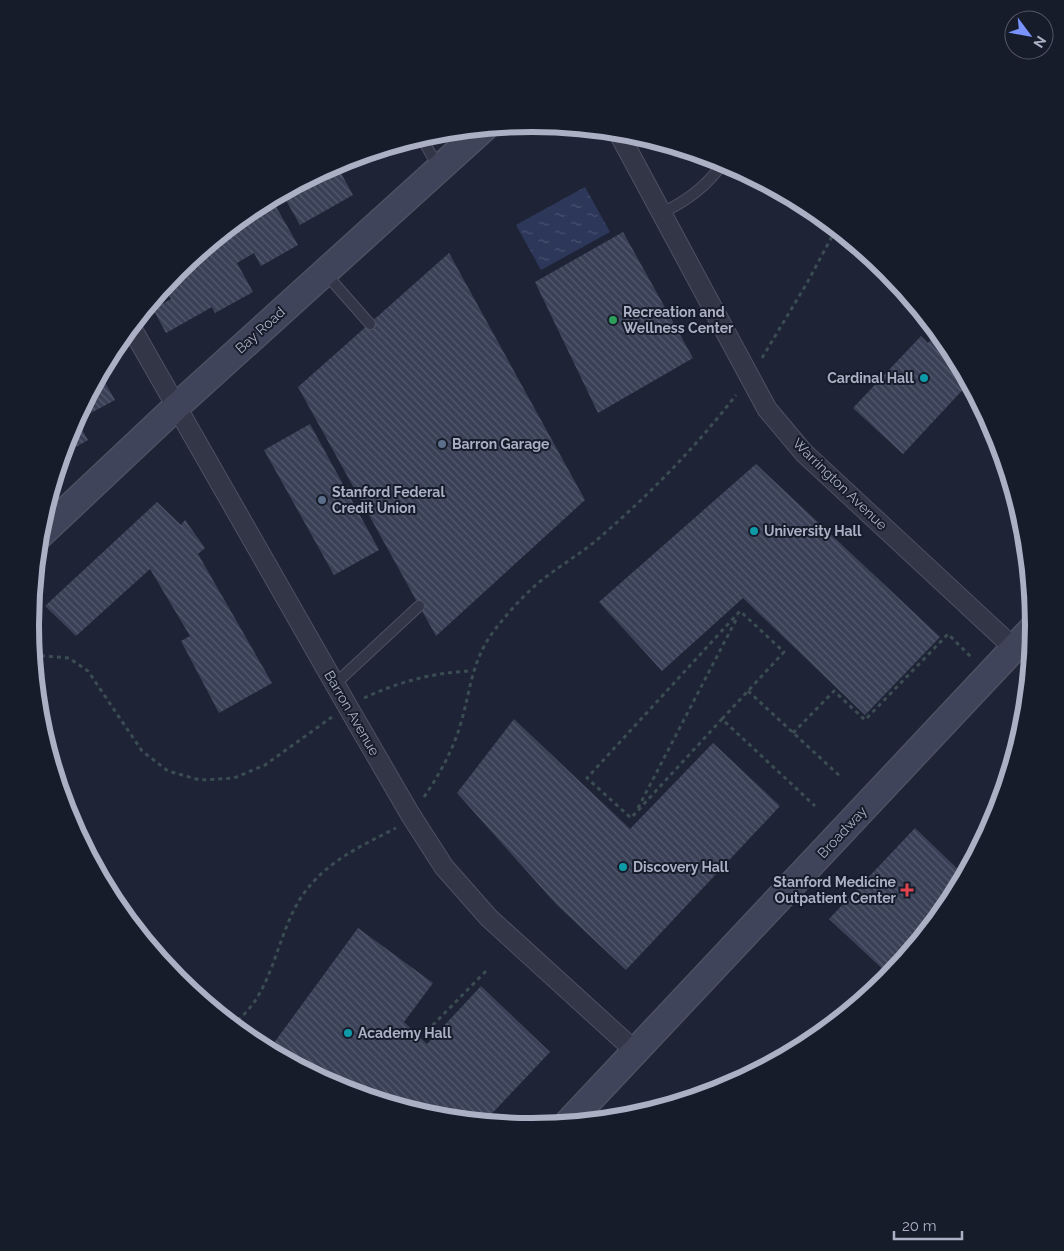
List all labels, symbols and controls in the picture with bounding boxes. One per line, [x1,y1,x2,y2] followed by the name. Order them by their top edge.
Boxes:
[1004,10,1054,60] north arrow
[1030,33,1050,51] text: N
[232,304,288,356] street label: Bay Road
[623,304,734,336] place label: Recreation and Wellness Center
[607,314,619,326] marker: Recreation and Wellness Center
[827,370,915,386] place label: Cardinal Hall
[918,372,930,384] marker: Cardinal Hall
[790,435,890,533] street label: Warrington Avenue
[452,436,550,452] place label: Barron Garage
[436,438,448,450] marker: Barron Garage
[332,484,445,516] place label: Stanford Federal Credit Union
[316,494,328,506] marker: Stanford Federal Credit Union
[764,523,862,539] place label: University Hall
[748,525,760,537] marker: University Hall
[321,668,383,758] street label: Barron Avenue
[814,803,870,861] street label: Broadway
[633,859,729,875] place label: Discovery Hall
[617,861,629,873] marker: Discovery Hall
[773,874,897,906] place label: Stanford Medicine Outpatient Center
[900,883,914,897] marker: Stanford Medicine Outpatient Center
[358,1025,452,1041] place label: Academy Hall
[342,1027,354,1039] marker: Academy Hall
[894,1208,962,1240] scale bar
[902,1217,937,1235] text: 20 m

